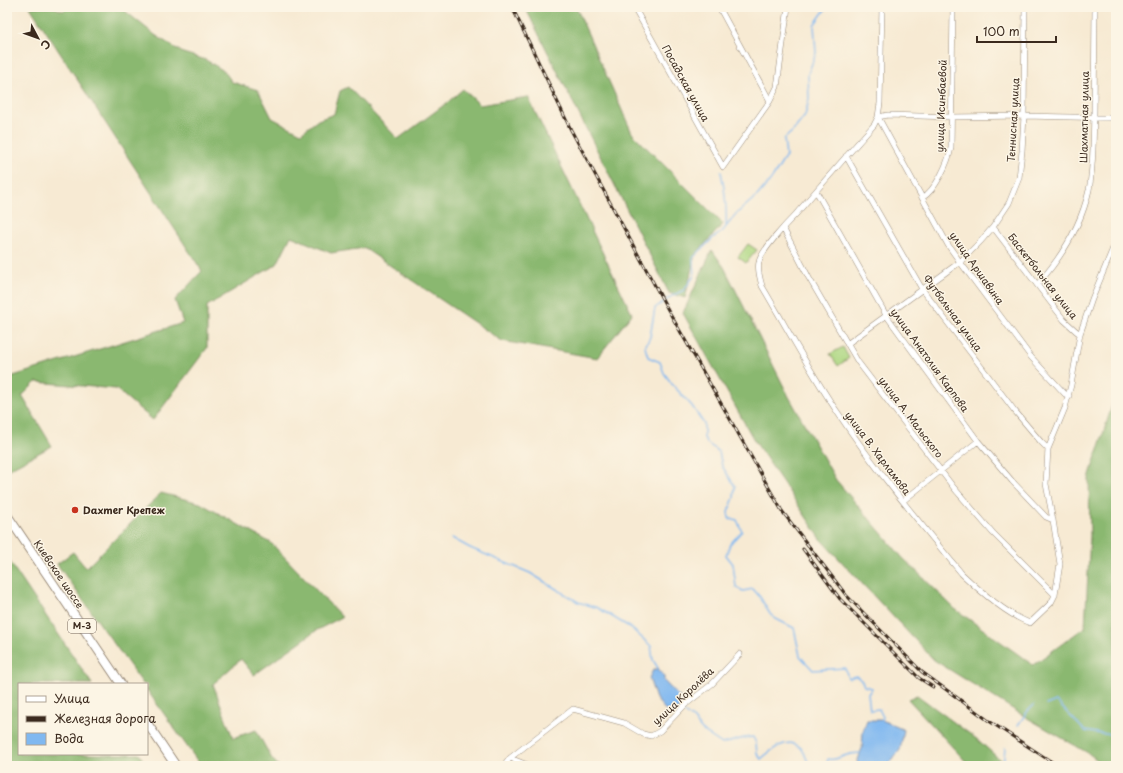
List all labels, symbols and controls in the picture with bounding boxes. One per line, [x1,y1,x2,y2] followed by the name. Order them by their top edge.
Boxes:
[18,18,58,58] north arrow
[977,18,1056,44] scale bar
[983,22,1020,40] text: 100 m
[37,36,55,54] text: С
[659,42,714,125] street label: Посадская улица
[931,59,950,153] street label: улица Исинбаевой
[1075,70,1092,163] street label: Шахматная улица
[1003,77,1022,163] street label: Теннисная улица
[947,228,1009,308] street label: улица Аршавина
[1005,230,1082,322] street label: Баскетбольная улица
[920,271,987,355] street label: Футбольная улица
[888,305,974,415] street label: улица Анатолия Карпова
[876,373,947,461] street label: улица А. Мальского
[842,408,915,498] street label: улица В. Харламова
[83,502,165,517] place label: Daxmer Крепеж
[70,505,80,515] marker: Daxmer Крепеж
[31,536,88,611] street label: Киевское шоссе
[68,619,96,633] road number: М-3
[649,663,717,728] street label: улица Королёва
[18,683,148,755] legend
[54,689,90,707] text: Улица
[54,709,157,727] text: Железная дорога
[54,729,84,747] text: Вода

